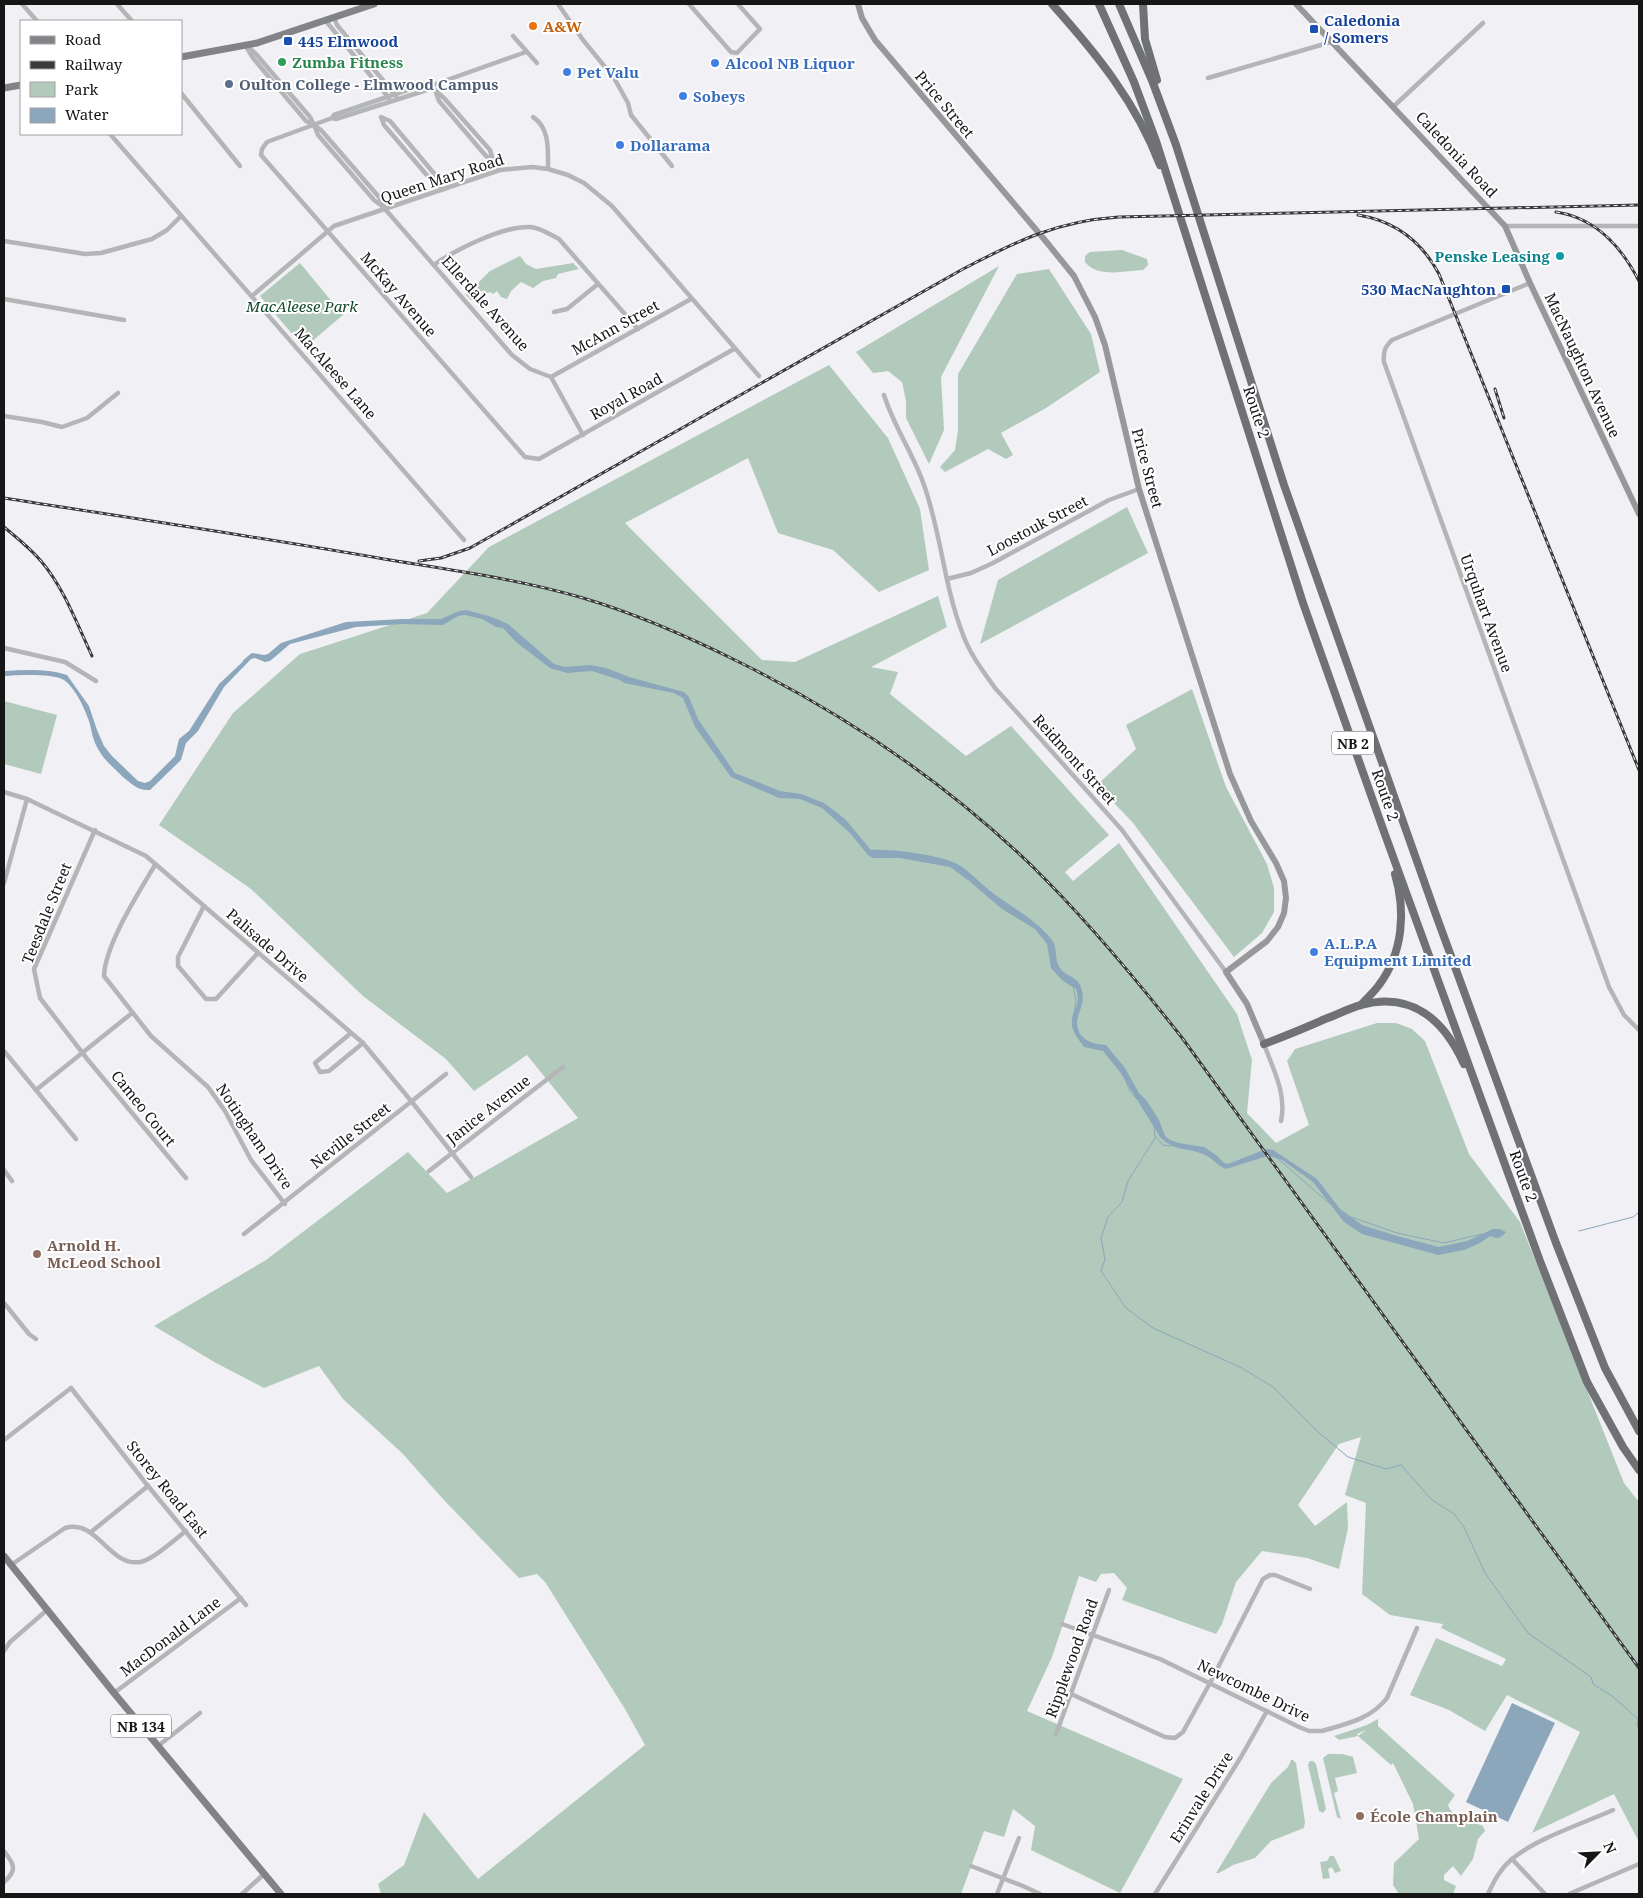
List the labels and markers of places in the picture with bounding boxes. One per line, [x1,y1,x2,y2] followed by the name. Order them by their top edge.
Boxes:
[1324,10,1400,47] place label: Caledonia / Somers
[543,16,582,36] place label: A&W
[527,20,539,32] marker: A&W
[1308,23,1320,35] marker: Caledonia / Somers
[298,31,398,51] place label: 445 Elmwood
[282,35,294,47] marker: 445 Elmwood
[292,52,403,72] place label: Zumba Fitness
[725,53,855,73] place label: Alcool NB Liquor
[276,56,288,68] marker: Zumba Fitness
[709,57,721,69] marker: Alcool NB Liquor
[577,62,639,82] place label: Pet Valu
[561,66,573,78] marker: Pet Valu
[239,74,499,94] place label: Oulton College - Elmwood Campus
[223,78,235,90] marker: Oulton College - Elmwood Campus
[693,86,745,106] place label: Sobeys
[677,90,689,102] marker: Sobeys
[630,135,711,155] place label: Dollarama
[614,139,626,151] marker: Dollarama
[1435,246,1551,266] place label: Penske Leasing
[1554,250,1566,262] marker: Penske Leasing
[1361,279,1496,299] place label: 530 MacNaughton
[1500,283,1512,295] marker: 530 MacNaughton
[1324,933,1472,970] place label: A.L.P.A Equipment Limited
[1308,946,1320,958] marker: A.L.P.A Equipment Limited
[47,1235,161,1272] place label: Arnold H. McLeod School
[31,1248,43,1260] marker: Arnold H. McLeod School
[1370,1806,1498,1826] place label: École Champlain
[1354,1810,1366,1822] marker: École Champlain

